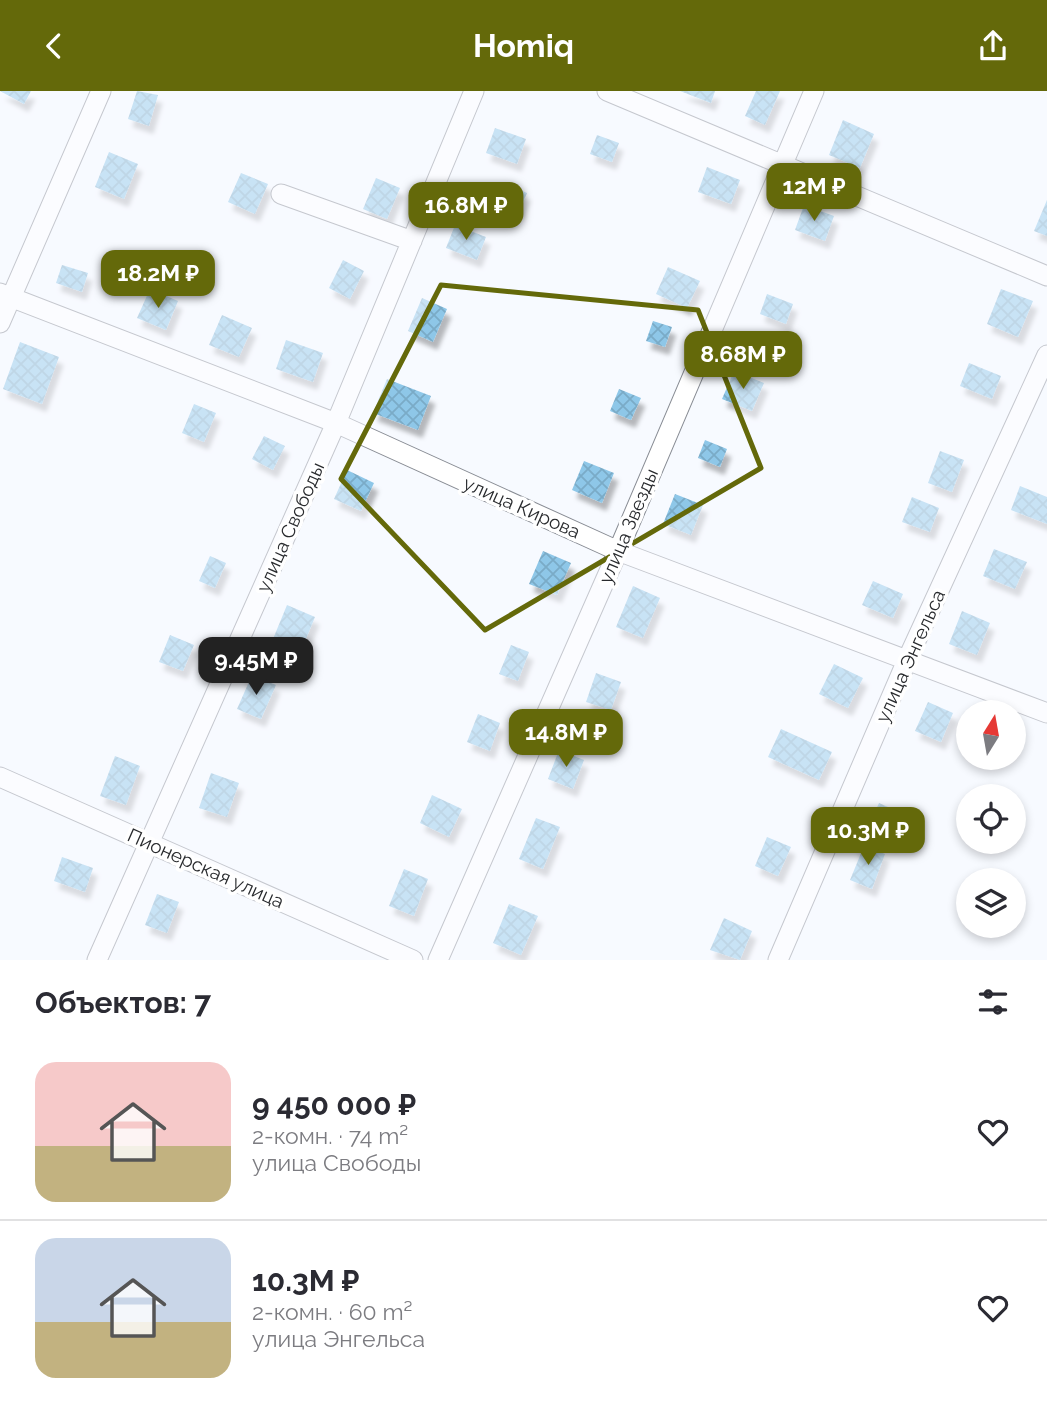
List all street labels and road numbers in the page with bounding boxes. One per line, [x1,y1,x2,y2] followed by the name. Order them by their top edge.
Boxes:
[252,459,328,595] street label: улица Свободы
[594,465,662,587] street label: улица Звезды
[460,471,584,543] street label: улица Кирова
[871,586,949,726] street label: улица Энгельса
[124,824,288,912] street label: Пионерская улица

